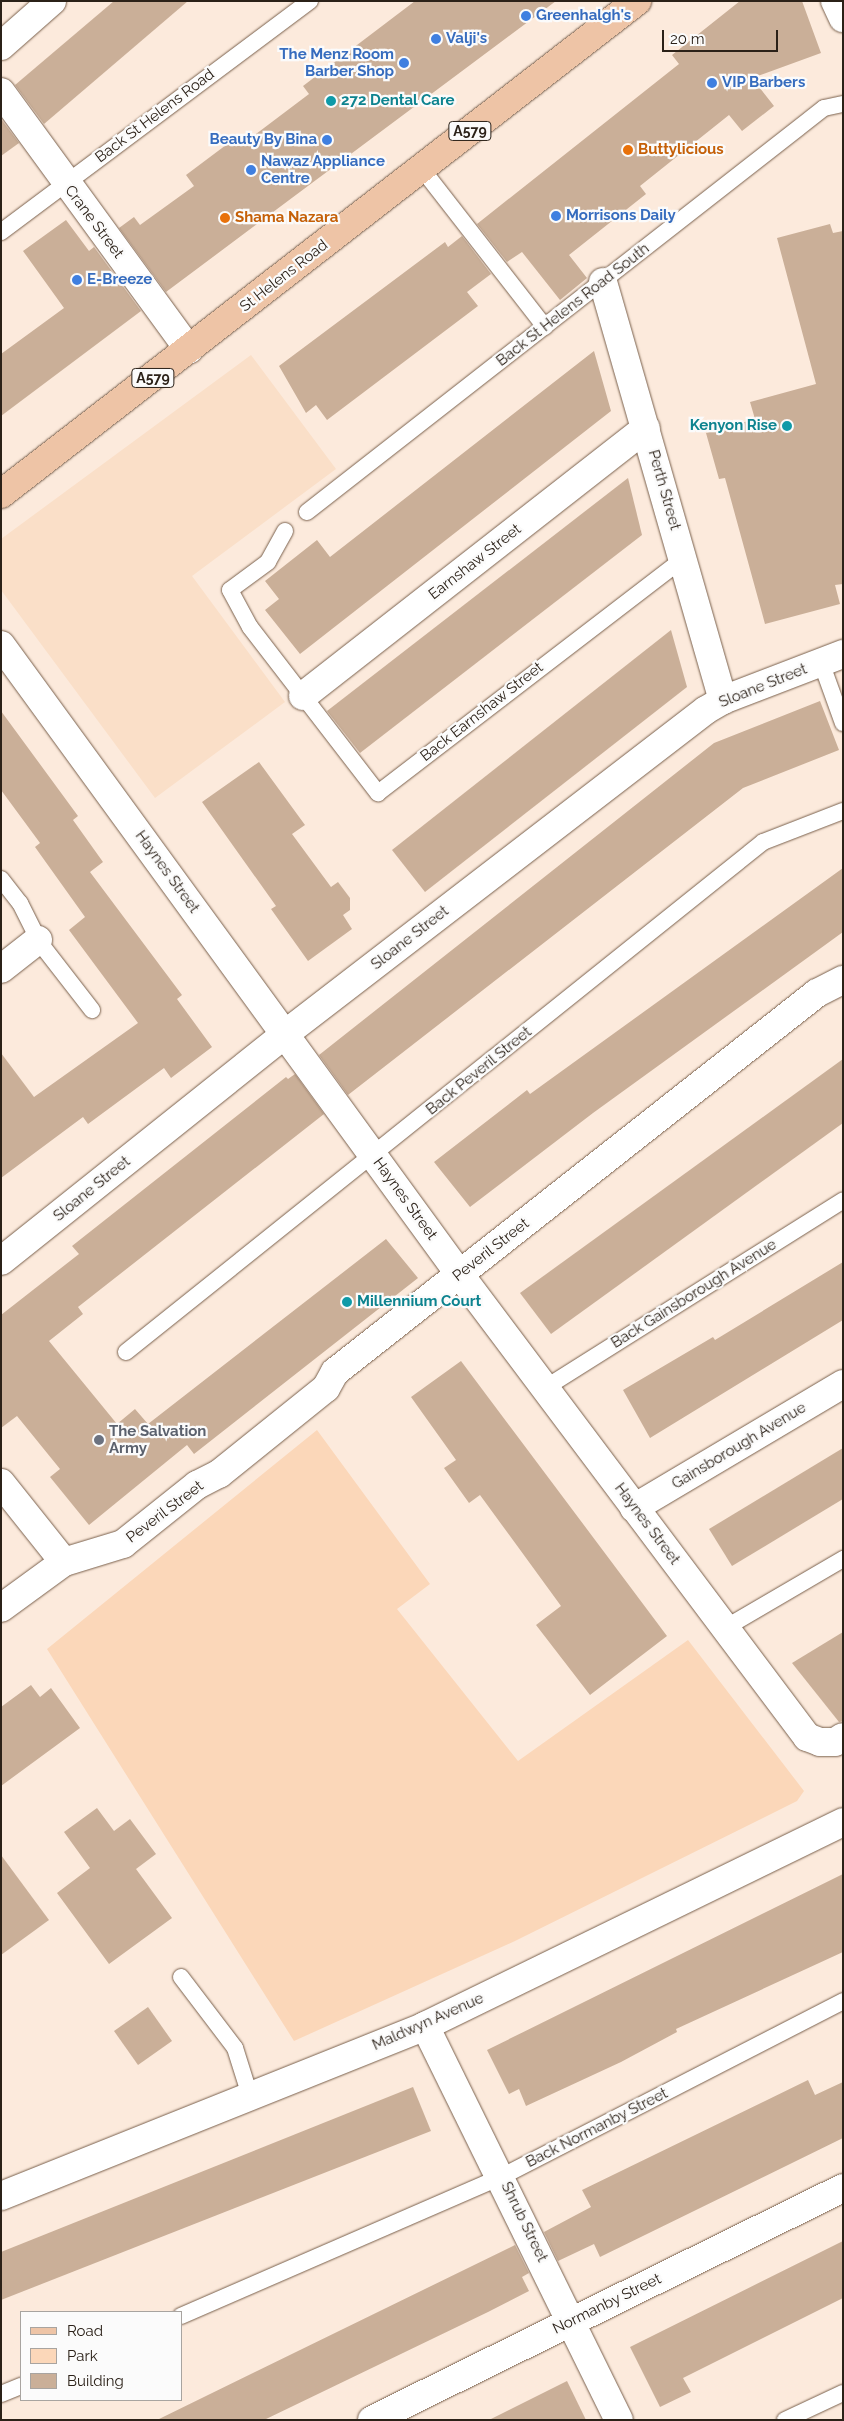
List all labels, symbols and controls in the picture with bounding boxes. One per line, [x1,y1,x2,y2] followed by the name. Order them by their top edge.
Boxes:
[536,7,631,25] place label: Greenhalgh's
[520,10,532,22] marker: Greenhalgh's
[664,20,780,52] scale bar
[446,30,487,48] place label: Valji's
[670,30,705,48] text: 20 m
[430,33,442,45] marker: Valji's
[279,45,394,80] place label: The Menz Room Barber Shop
[398,57,410,69] marker: The Menz Room Barber Shop
[92,65,218,167] street label: Back St Helens Road
[722,74,806,92] place label: VIP Barbers
[706,77,718,89] marker: VIP Barbers
[341,92,455,110] place label: 272 Dental Care
[325,95,337,107] marker: 272 Dental Care
[448,120,492,142] road number: A579
[209,131,317,149] place label: Beauty By Bina
[321,134,333,146] marker: Beauty By Bina
[638,141,724,159] place label: Buttylicious
[622,144,634,156] marker: Buttylicious
[261,152,385,187] place label: Nawaz Appliance Centre
[245,164,257,176] marker: Nawaz Appliance Centre
[61,182,127,262] street label: Crane Street
[566,207,676,225] place label: Morrisons Daily
[235,209,338,227] place label: Shama Nazara
[550,210,562,222] marker: Morrisons Daily
[219,212,231,224] marker: Shama Nazara
[237,236,331,316] street label: St Helens Road
[493,240,653,370] street label: Back St Helens Road South
[87,271,152,289] place label: E-Breeze
[71,274,83,286] marker: E-Breeze
[130,366,176,389] road number: A579
[690,417,777,435] place label: Kenyon Rise
[781,420,793,432] marker: Kenyon Rise
[644,448,684,532] street label: Perth Street
[425,520,525,604] street label: Earnshaw Street
[417,658,547,766] street label: Back Earnshaw Street
[716,660,810,712] street label: Sloane Street
[131,827,203,917] street label: Haynes Street
[368,902,452,974] street label: Sloane Street
[423,1023,535,1119] street label: Back Peveril Street
[50,1153,134,1225] street label: Sloane Street
[369,1154,441,1244] street label: Haynes Street
[449,1214,533,1286] street label: Peveril Street
[608,1236,780,1352] street label: Back Gainsborough Avenue
[357,1293,481,1311] place label: Millennium Court
[341,1296,353,1308] marker: Millennium Court
[668,1399,810,1493] street label: Gainsborough Avenue
[109,1422,206,1457] place label: The Salvation Army
[93,1434,105,1446] marker: The Salvation Army
[123,1477,207,1547] street label: Peveril Street
[611,1480,683,1568] street label: Haynes Street
[369,1989,487,2055] street label: Maldwyn Avenue
[523,2084,671,2172] street label: Back Normanby Street
[497,2179,551,2265] street label: Shrub Street
[550,2270,664,2338] street label: Normanby Street
[20,2311,182,2401] legend
[67,2322,103,2340] text: Road
[67,2347,98,2365] text: Park
[67,2372,124,2390] text: Building

